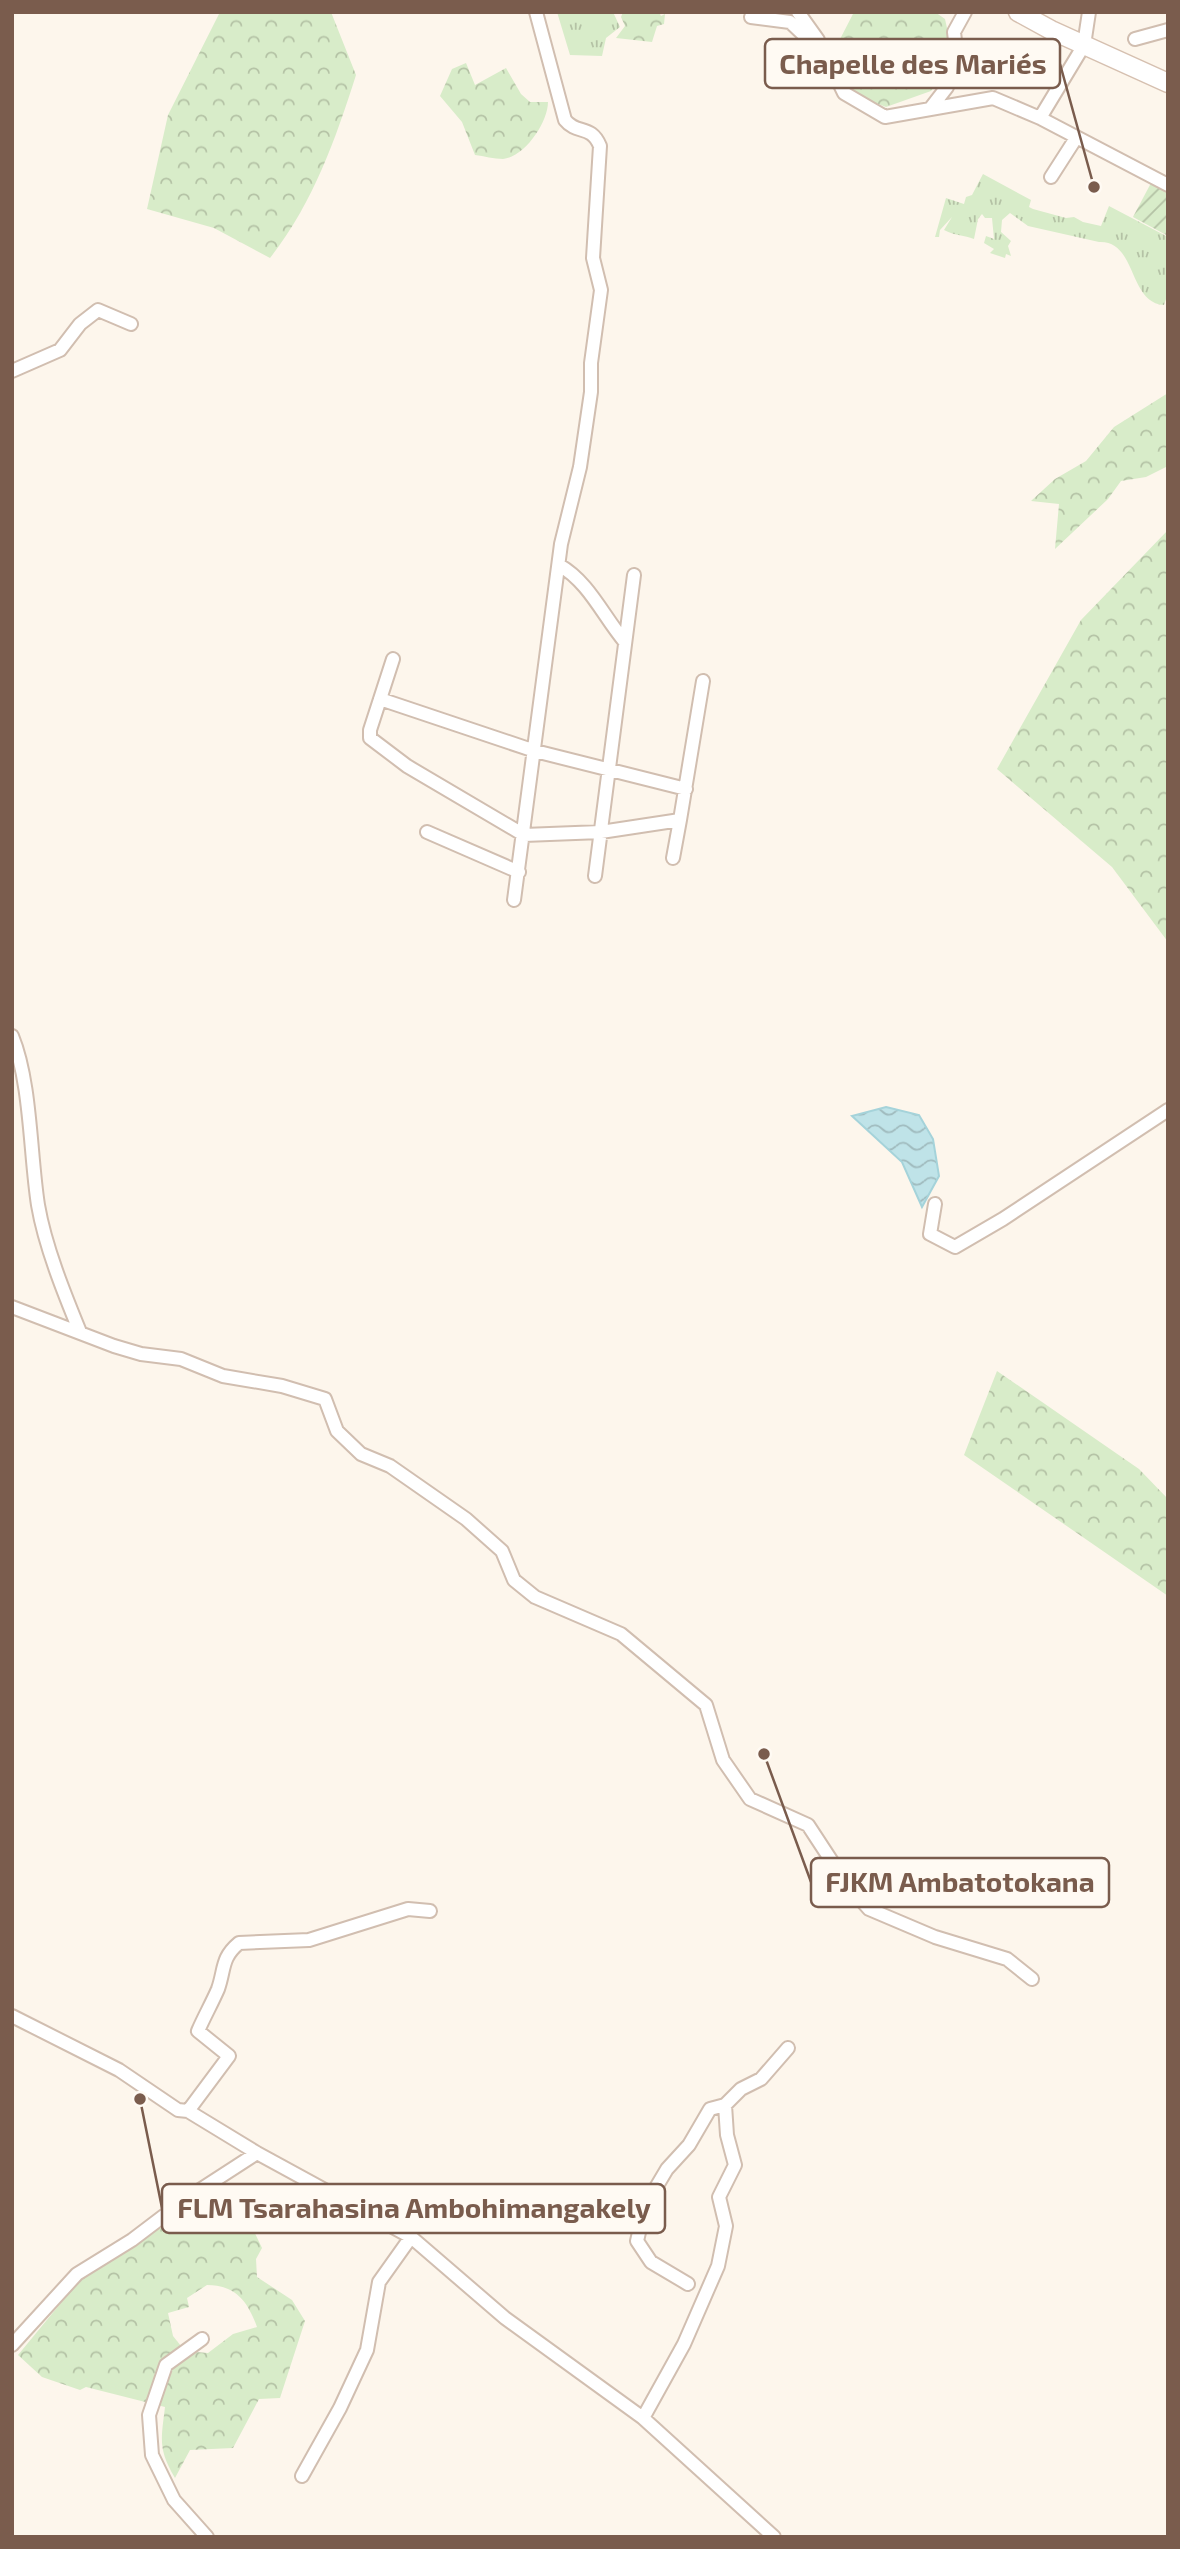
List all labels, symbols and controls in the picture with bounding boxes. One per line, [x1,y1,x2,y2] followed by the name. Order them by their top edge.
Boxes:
[765,39,1060,88] callout: Chapelle des Mariés
[779,46,1047,80] text: Chapelle des Mariés
[811,1858,1109,1907] callout: FJKM Ambatotokana
[825,1864,1095,1898] text: FJKM Ambatotokana
[162,2184,665,2233] callout: FLM Tsarahasina Ambohimangakely
[177,2190,651,2224] text: FLM Tsarahasina Ambohimangakely

